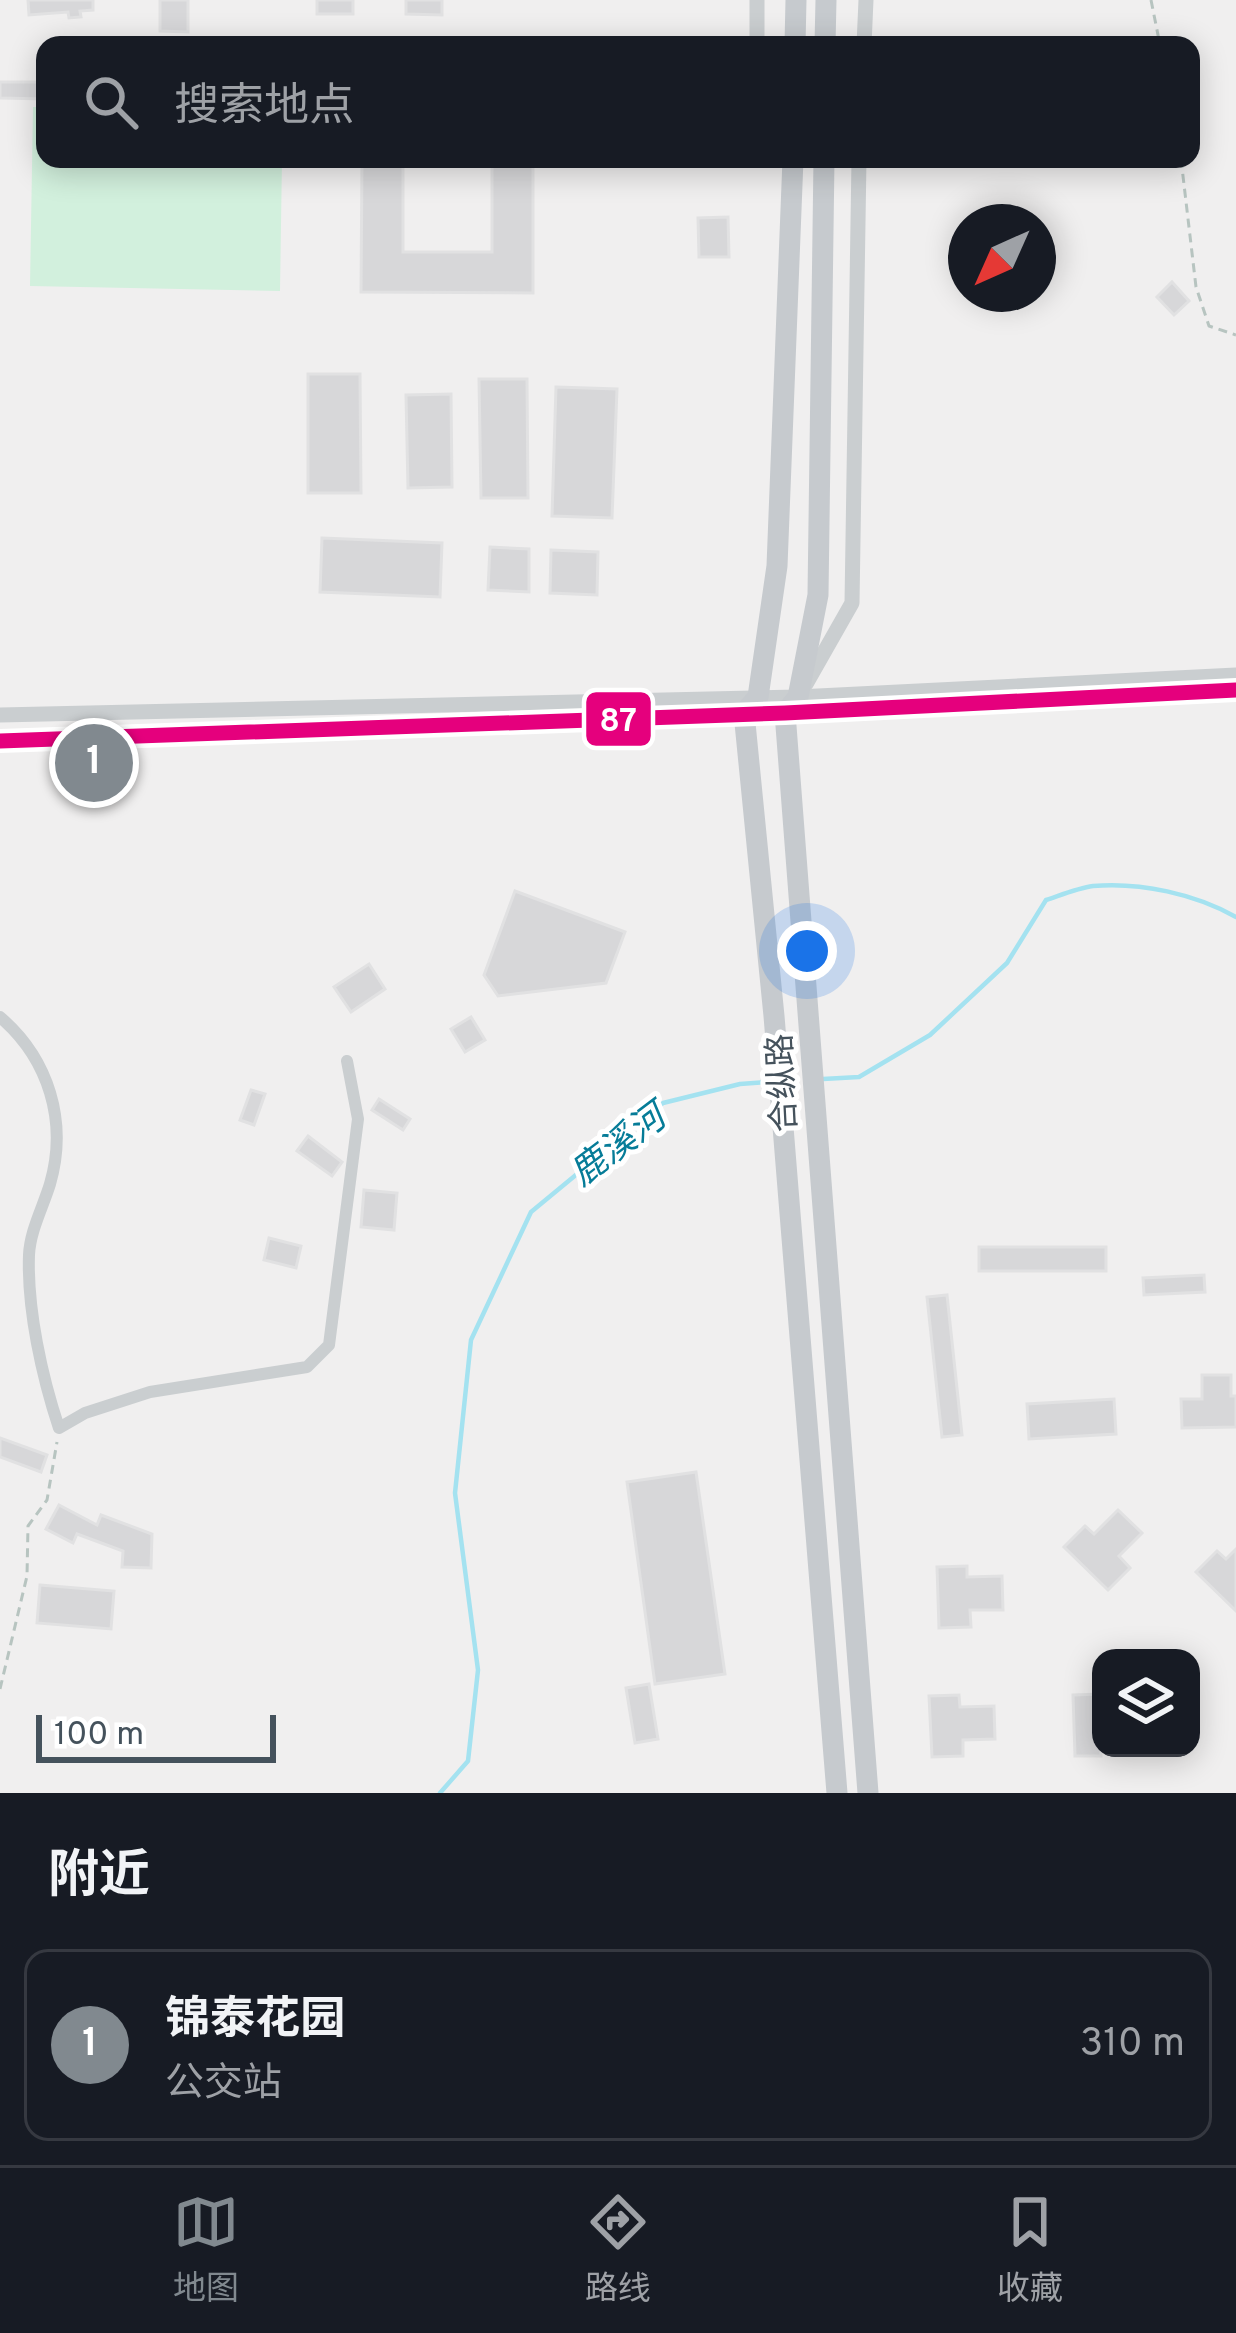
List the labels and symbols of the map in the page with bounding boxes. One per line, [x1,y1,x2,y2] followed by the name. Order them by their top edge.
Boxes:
[948,204,1056,312] north arrow
[584,690,653,748] line badge: 87
[599,702,637,744] text: 87
[55,718,133,808] pin: 1
[777,921,837,981] your location
[761,1032,809,1133] street label: 合纵路
[562,1093,681,1198] water label: 鹿溪河
[36,1709,276,1762] scale bar

